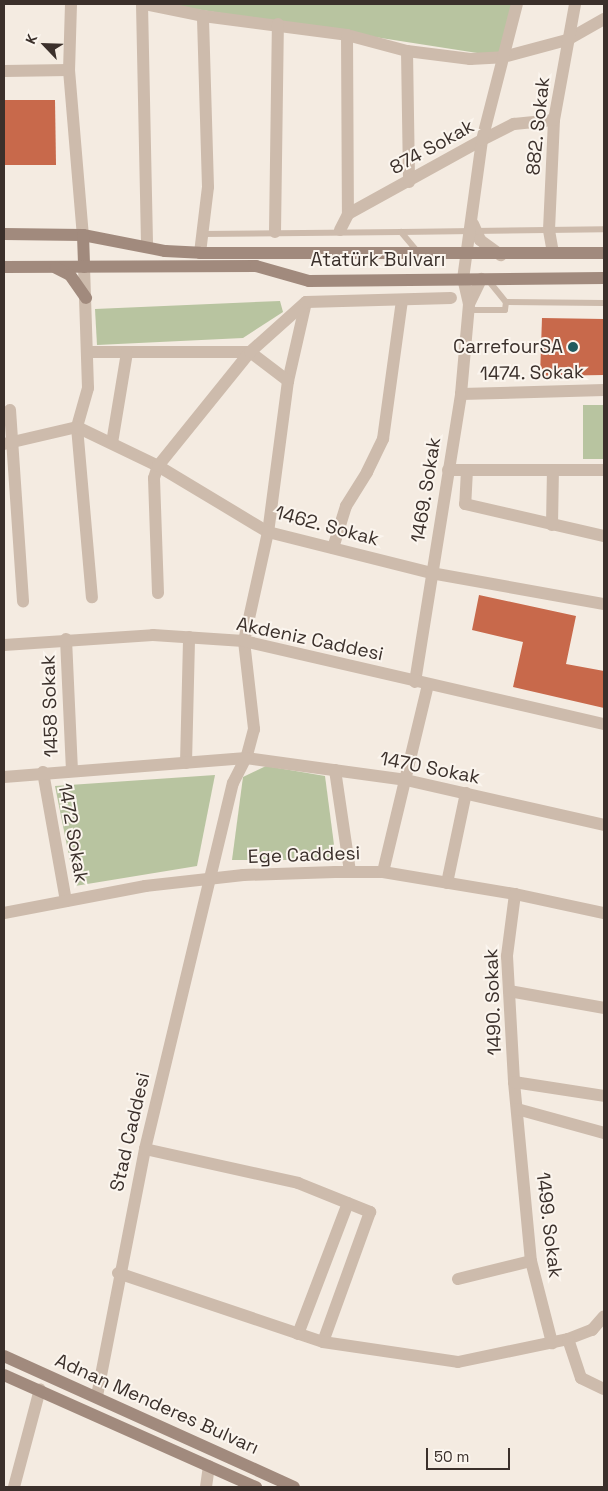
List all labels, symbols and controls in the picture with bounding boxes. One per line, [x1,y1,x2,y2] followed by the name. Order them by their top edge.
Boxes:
[20,20,70,70] north arrow
[21,31,41,47] text: K
[521,75,555,177] street label: 882. Sokak
[386,115,478,179] street label: 874 Sokak
[311,249,445,271] street label: Atatürk Bulvarı
[453,336,563,358] place label: CarrefourSA
[567,341,579,353] marker: CarrefourSA
[479,361,585,385] street label: 1474. Sokak
[406,435,446,545] street label: 1469. Sokak
[272,501,382,551] street label: 1462. Sokak
[235,612,385,666] street label: Akdeniz Caddesi
[37,654,63,758] street label: 1458 Sokak
[378,747,482,789] street label: 1470 Sokak
[53,781,93,885] street label: 1472 Sokak
[247,842,361,868] street label: Ege Caddesi
[480,948,506,1056] street label: 1490. Sokak
[105,1070,155,1194] street label: Stad Caddesi
[531,1170,567,1280] street label: 1499. Sokak
[52,1349,262,1459] street label: Adnan Menderes Bulvarı
[428,1438,512,1470] scale bar
[434,1447,469,1466] text: 50 m

